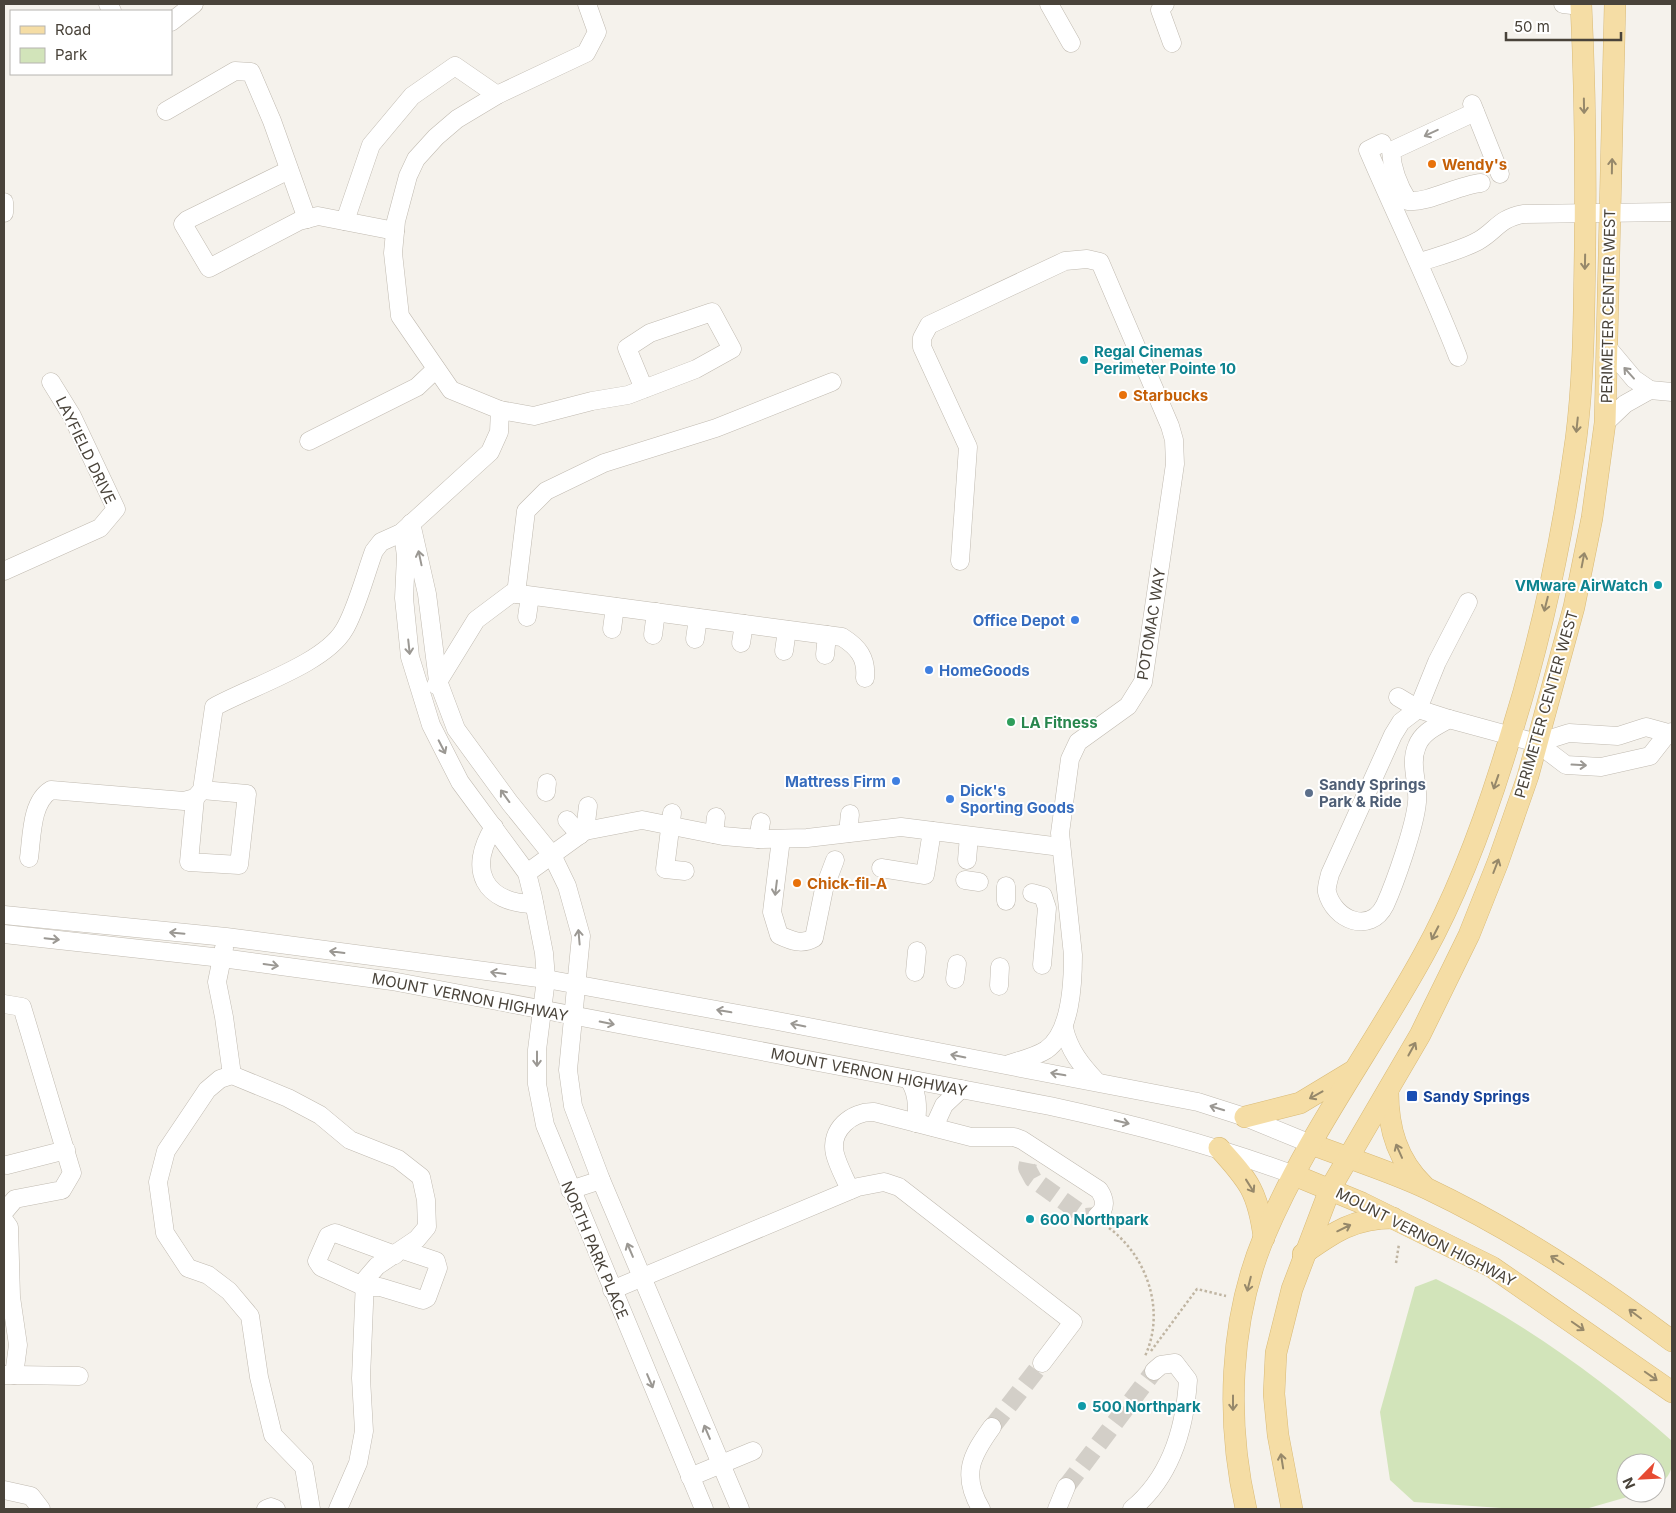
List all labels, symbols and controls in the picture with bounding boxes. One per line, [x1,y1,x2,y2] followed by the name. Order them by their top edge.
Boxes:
[10,10,172,75] legend
[1506,10,1621,42] scale bar
[1514,17,1550,36] text: 50 m
[55,20,91,39] text: Road
[55,45,88,64] text: Park
[1579,98,1589,114] one-way arrow
[1424,128,1439,138] one-way arrow
[1442,155,1507,174] place label: Wendy's
[1426,158,1438,170] marker: Wendy's
[1607,158,1616,174] one-way arrow
[1597,209,1619,403] street label: PERIMETER CENTER WEST
[1580,254,1590,270] one-way arrow
[1094,342,1236,378] place label: Regal Cinemas Perimeter Pointe 10
[1078,354,1090,366] marker: Regal Cinemas Perimeter Pointe 10
[1623,367,1635,380] one-way arrow
[1133,386,1208,405] place label: Starbucks
[1117,389,1129,401] marker: Starbucks
[52,393,120,507] street label: LAYFIELD DRIVE
[1573,416,1582,432] one-way arrow
[415,551,424,567] one-way arrow
[1579,553,1589,569] one-way arrow
[1133,567,1169,681] street label: POTOMAC WAY
[1515,576,1648,595] place label: VMware AirWatch
[1652,579,1664,591] marker: VMware AirWatch
[1541,596,1550,612] one-way arrow
[1510,608,1582,800] street label: PERIMETER CENTER WEST
[973,611,1066,630] place label: Office Depot
[1069,614,1081,626] marker: Office Depot
[404,638,414,654] one-way arrow
[939,661,1030,680] place label: HomeGoods
[923,664,935,676] marker: HomeGoods
[1021,713,1098,732] place label: LA Fitness
[1005,716,1017,728] marker: LA Fitness
[438,739,447,754] one-way arrow
[1571,761,1587,770] one-way arrow
[785,772,886,791] place label: Mattress Firm
[1491,774,1500,789] one-way arrow
[890,775,902,787] marker: Mattress Firm
[1319,775,1426,811] place label: Sandy Springs Park & Ride
[960,781,1074,817] place label: Dick's Sporting Goods
[1303,787,1315,799] marker: Sandy Springs Park & Ride
[500,789,510,803] one-way arrow
[944,793,956,805] marker: Dick's Sporting Goods
[1493,859,1502,874] one-way arrow
[807,874,887,893] place label: Chick-fil-A
[791,877,803,889] marker: Chick-fil-A
[771,879,781,895] one-way arrow
[1430,925,1440,940] one-way arrow
[169,929,185,938] one-way arrow
[575,929,584,945] one-way arrow
[44,934,60,944] one-way arrow
[329,946,345,956] one-way arrow
[262,960,278,970] one-way arrow
[490,968,506,978] one-way arrow
[370,969,570,1025] street label: MOUNT VERNON HIGHWAY
[716,1006,732,1015] one-way arrow
[599,1018,615,1028] one-way arrow
[791,1020,807,1029] one-way arrow
[1407,1043,1417,1057] one-way arrow
[769,1044,969,1100] street label: MOUNT VERNON HIGHWAY
[950,1050,966,1060] one-way arrow
[532,1051,542,1067] one-way arrow
[1050,1069,1066,1079] one-way arrow
[1423,1087,1530,1106] place label: Sandy Springs
[1405,1089,1419,1103] marker: Sandy Springs
[1309,1091,1324,1100] one-way arrow
[1209,1103,1225,1113] one-way arrow
[1113,1118,1129,1127] one-way arrow
[1394,1144,1404,1159] one-way arrow
[557,1178,633,1322] street label: NORTH PARK PLACE
[1245,1178,1255,1192] one-way arrow
[1333,1183,1519,1291] street label: MOUNT VERNON HIGHWAY
[1040,1210,1149,1229] place label: 600 Northpark
[1024,1213,1036,1225] marker: 600 Northpark
[1336,1223,1351,1232] one-way arrow
[625,1243,635,1258] one-way arrow
[1550,1255,1564,1265] one-way arrow
[1244,1276,1254,1292] one-way arrow
[1628,1309,1642,1319] one-way arrow
[1570,1321,1584,1331] one-way arrow
[1644,1371,1658,1381] one-way arrow
[646,1373,655,1389] one-way arrow
[1228,1394,1238,1411] one-way arrow
[1092,1397,1201,1416] place label: 500 Northpark
[1076,1400,1088,1412] marker: 500 Northpark
[701,1425,711,1440] one-way arrow
[1616,1453,1666,1503] north arrow
[1276,1454,1286,1470] one-way arrow
[1619,1475,1639,1492] text: N

